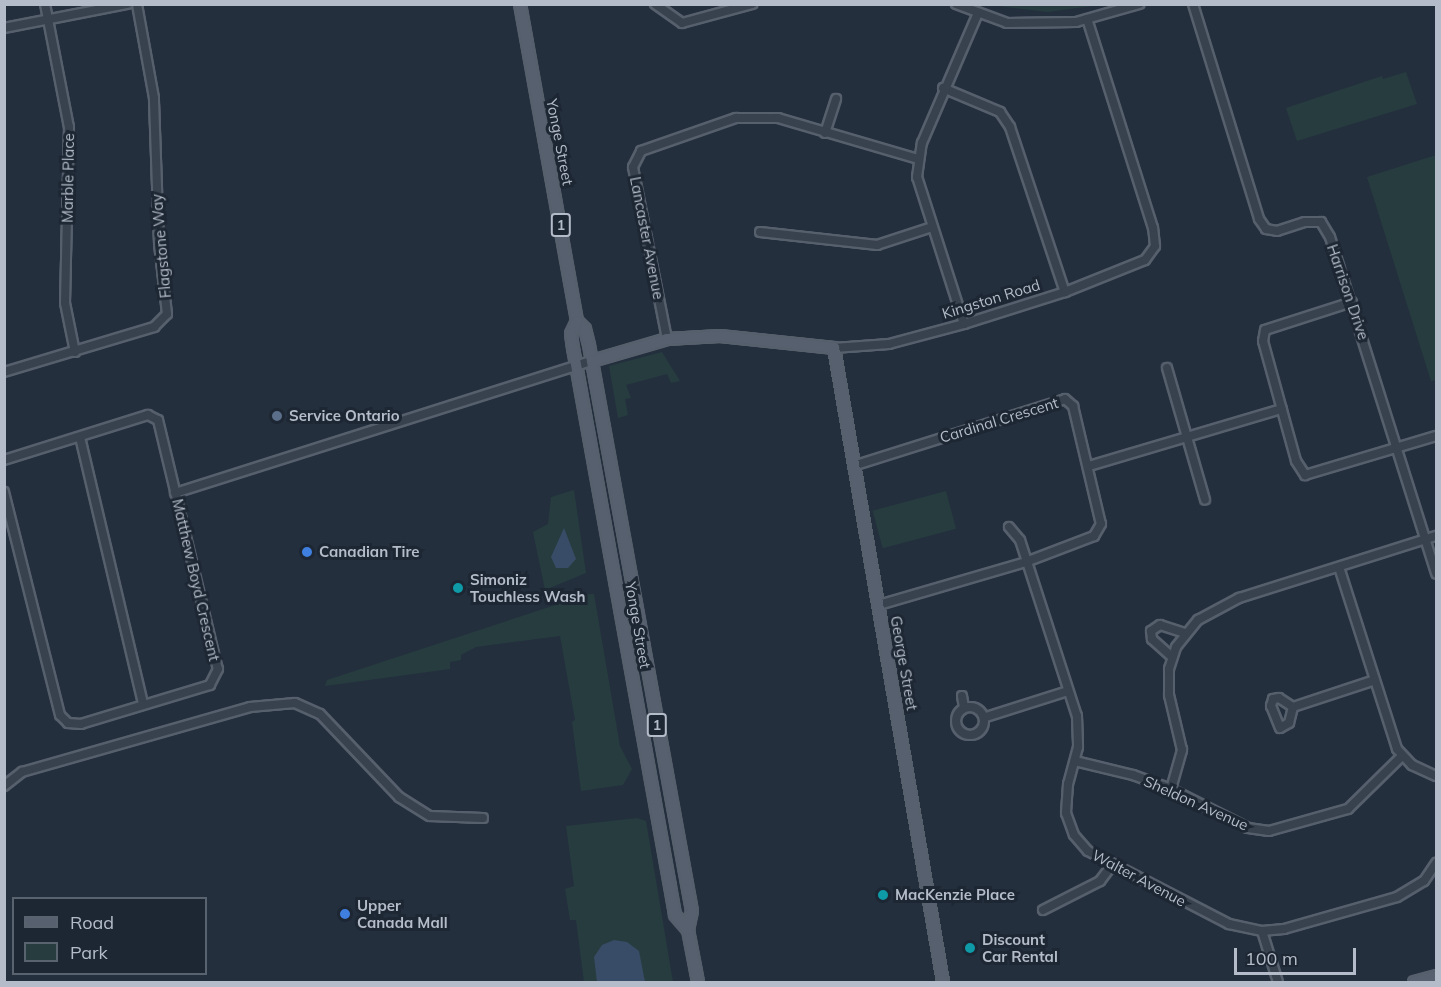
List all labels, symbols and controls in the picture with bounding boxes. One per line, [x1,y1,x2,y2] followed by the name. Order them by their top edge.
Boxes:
[543,97,577,187] street label: Yonge Street
[58,133,78,223] street label: Marble Place
[626,175,668,301] street label: Lancaster Avenue
[147,193,175,299] street label: Flagstone Way
[550,214,572,236] road number: 1
[1323,242,1373,342] street label: Harrison Drive
[940,276,1042,322] street label: Kingston Road
[938,393,1060,447] street label: Cardinal Crescent
[289,407,400,425] place label: Service Ontario
[270,409,284,423] marker: Service Ontario
[169,497,223,663] street label: Matthew Boyd Crescent
[319,543,420,561] place label: Canadian Tire
[300,545,314,559] marker: Canadian Tire
[470,570,586,605] place label: Simoniz Touchless Wash
[622,580,654,670] street label: Yonge Street
[451,581,465,595] marker: Simoniz Touchless Wash
[887,614,921,712] street label: George Street
[646,714,668,736] road number: 1
[1141,772,1251,834] street label: Sheldon Avenue
[1089,846,1189,910] street label: Walter Avenue
[895,886,1015,904] place label: MacKenzie Place
[876,888,890,902] marker: MacKenzie Place
[357,896,448,931] place label: Upper Canada Mall
[12,897,207,975] legend
[338,907,352,921] marker: Upper Canada Mall
[70,911,114,934] text: Road
[982,930,1058,965] place label: Discount Car Rental
[1237,936,1358,974] scale bar
[70,941,108,964] text: Park
[963,941,977,955] marker: Discount Car Rental
[1245,947,1298,970] text: 100 m

